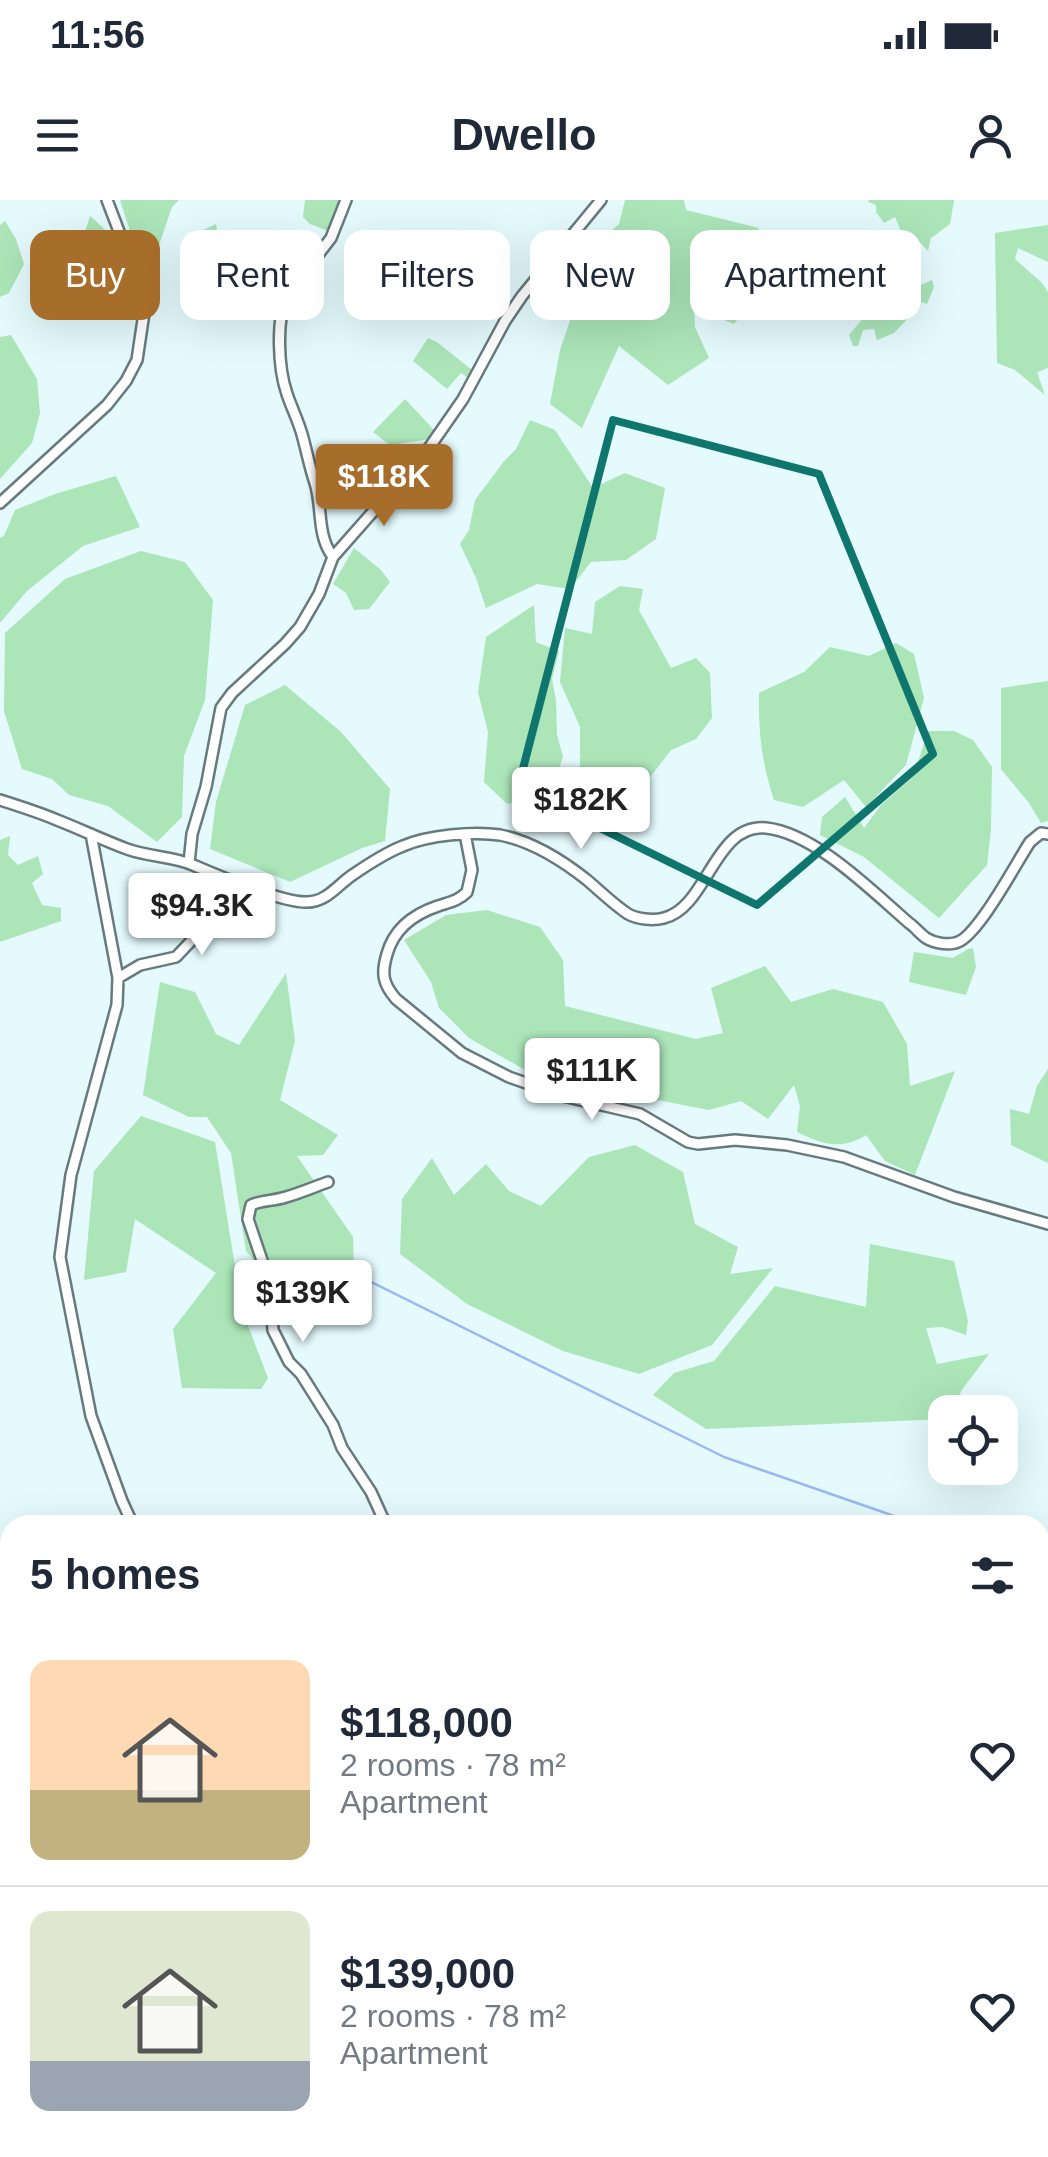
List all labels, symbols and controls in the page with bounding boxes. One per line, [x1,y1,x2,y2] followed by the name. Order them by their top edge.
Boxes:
[50,14,145,56] text: 11:56
[30,108,85,163] icon: menu
[963,108,1018,163] icon: person
[451,109,597,160] text: Dwello
[30,230,160,320] chip: Buy
[180,230,324,320] chip: Rent
[344,230,510,320] chip: Filters
[530,230,670,320] chip: New
[690,230,921,320] chip: Apartment
[314,444,454,529] pin: $118K
[338,458,430,494] text: $118K
[511,767,651,852] pin: $182K
[534,781,628,817] text: $182K
[121,873,283,958] pin: $94.3K
[150,887,254,923] text: $94.3K
[522,1038,662,1123] pin: $111K
[547,1052,637,1088] text: $111K
[233,1260,373,1345] pin: $139K
[256,1274,350,1310] text: $139K
[928,1395,1018,1485] map controls
[928,1395,1018,1485] button: locate
[965,1548,1020,1603] icon: filters
[30,1551,200,1598] text: 5 homes
[340,1699,513,1746] text: $118,000
[110,1700,230,1820] icon: home
[965,1733,1020,1788] icon: heart
[340,1747,566,1783] text: 2 rooms · 78 m²
[340,1784,488,1820] text: Apartment
[340,1950,515,1997] text: $139,000
[110,1951,230,2071] icon: home
[965,1984,1020,2039] icon: heart
[340,1998,566,2034] text: 2 rooms · 78 m²
[340,2035,488,2071] text: Apartment

